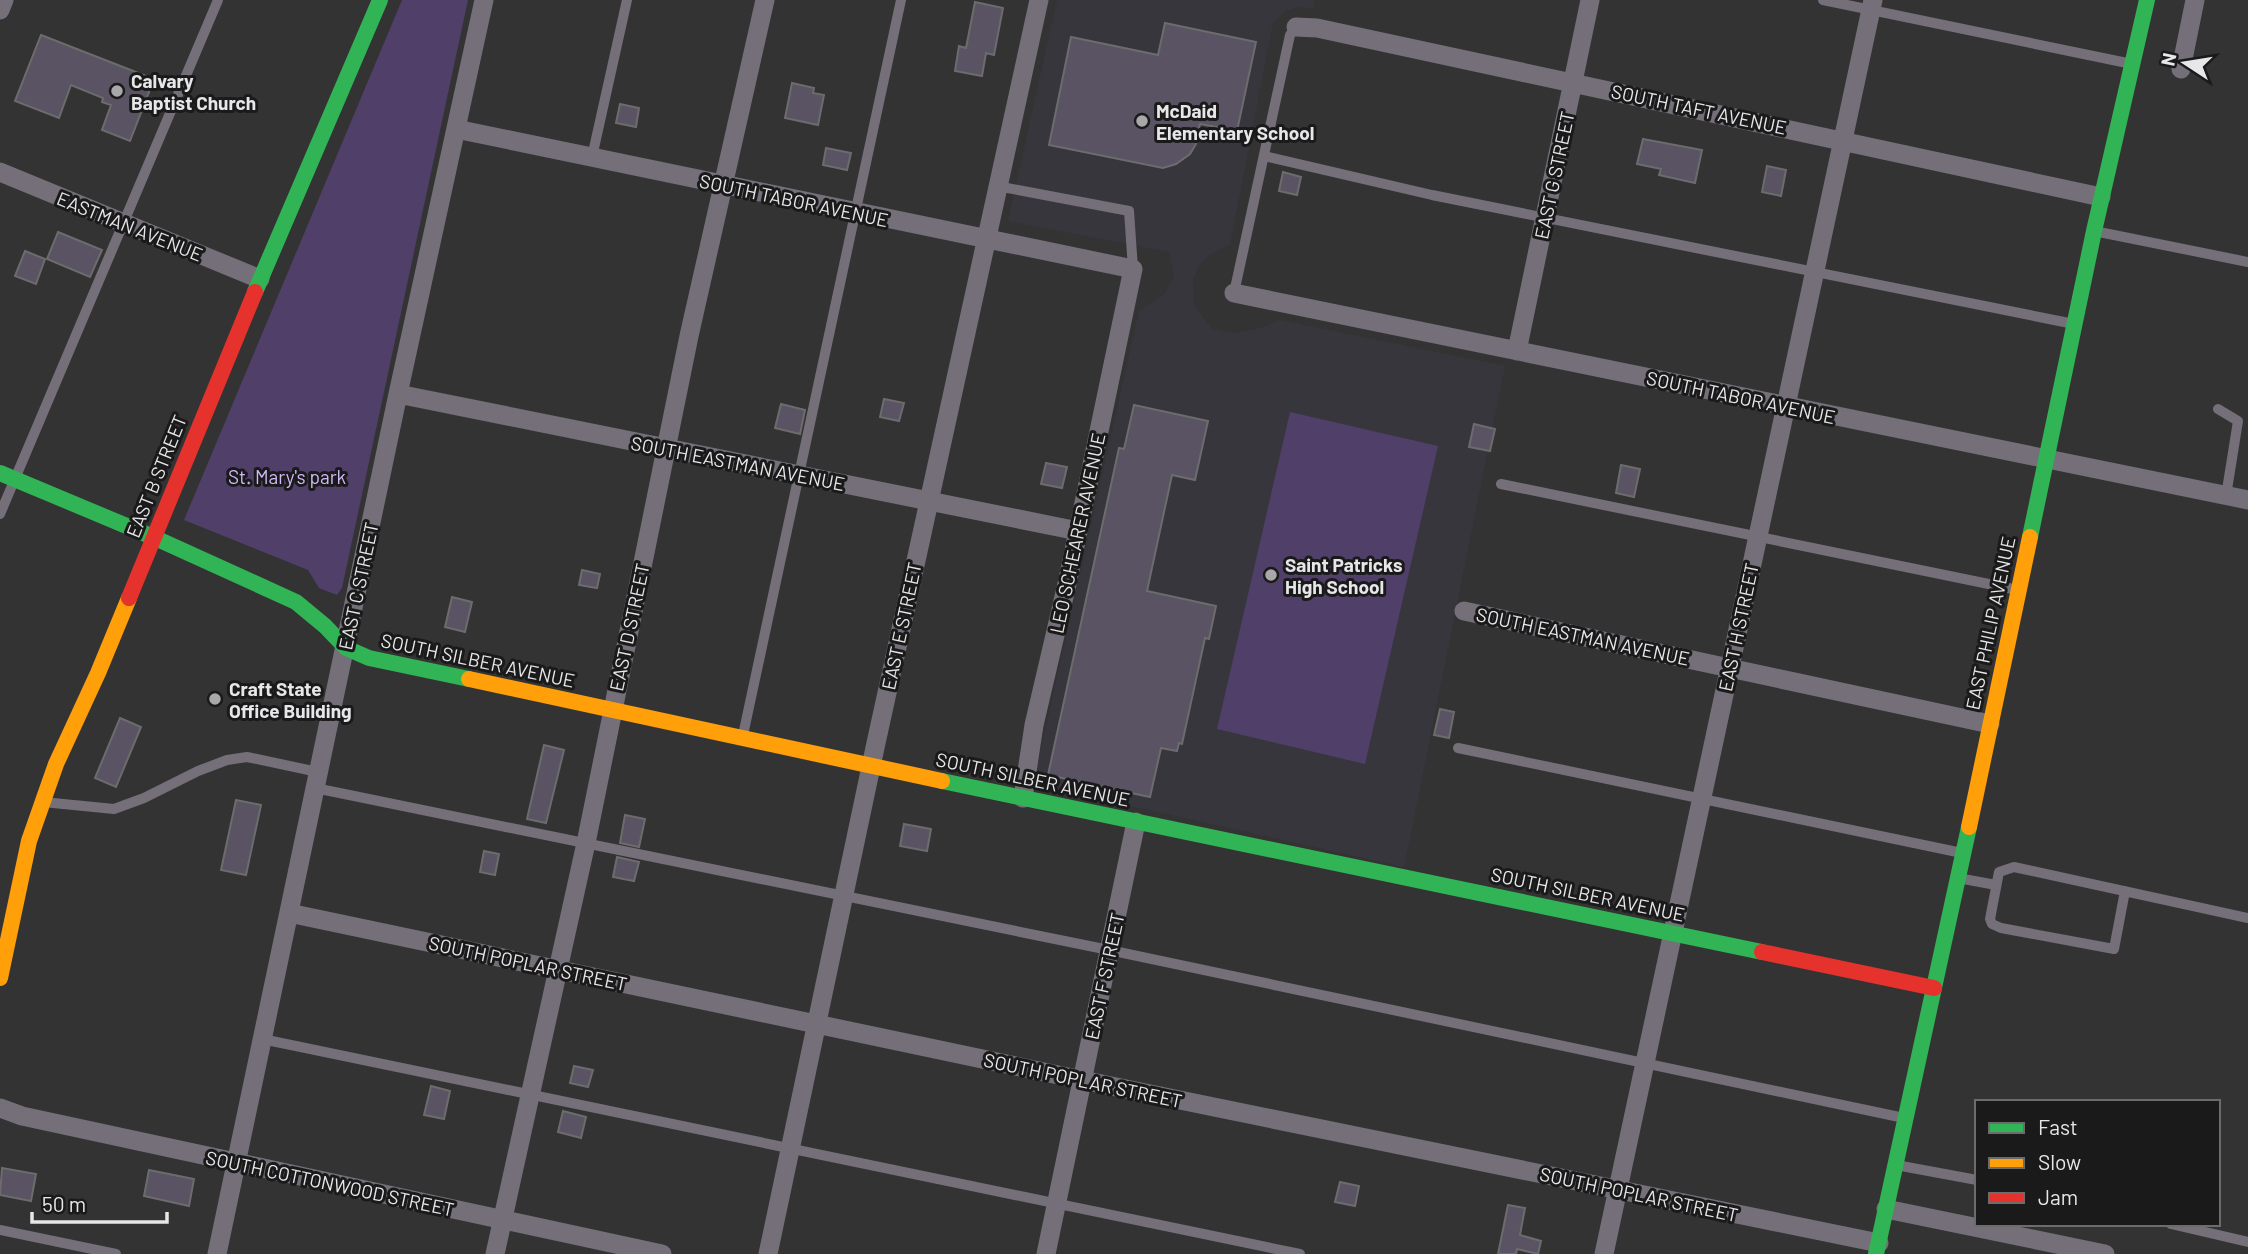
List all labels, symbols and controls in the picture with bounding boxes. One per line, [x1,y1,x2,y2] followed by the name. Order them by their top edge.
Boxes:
[2150,28,2220,98] north arrow
[2155,51,2180,68] text: N
[131,69,256,114] place label: Calvary Baptist Church
[1609,79,1789,139] street label: SOUTH TAFT AVENUE
[109,83,125,99] marker: Calvary Baptist Church
[1156,99,1314,144] place label: McDaid Elementary School
[1529,109,1579,241] street label: EAST G STREET
[1134,113,1150,129] marker: McDaid Elementary School
[698,169,890,231] street label: SOUTH TABOR AVENUE
[54,186,206,266] street label: EASTMAN AVENUE
[1645,366,1837,428] street label: SOUTH TABOR AVENUE
[121,411,191,541] street label: EAST B STREET
[629,431,847,495] street label: SOUTH EASTMAN AVENUE
[1045,431,1109,635] street label: LEO SCHEARER AVENUE
[228,465,346,488] park label: St. Mary's park
[333,520,383,652] street label: EAST C STREET
[1960,534,2020,712] street label: EAST PHILIP AVENUE
[1285,553,1403,598] place label: Saint Patricks High School
[876,560,926,692] street label: EAST E STREET
[604,561,654,693] street label: EAST D STREET
[1713,561,1763,693] street label: EAST H STREET
[1263,567,1279,583] marker: Saint Patricks High School
[1474,602,1692,670] street label: SOUTH EASTMAN AVENUE
[379,628,577,692] street label: SOUTH SILBER AVENUE
[229,677,352,722] place label: Craft State Office Building
[207,691,223,707] marker: Craft State Office Building
[934,747,1132,811] street label: SOUTH SILBER AVENUE
[1489,862,1687,926] street label: SOUTH SILBER AVENUE
[1079,910,1129,1042] street label: EAST F STREET
[427,931,629,995] street label: SOUTH POPLAR STREET
[982,1048,1184,1112] street label: SOUTH POPLAR STREET
[1975,1100,2220,1226] legend
[2038,1114,2078,1139] text: Fast
[204,1145,456,1221] street label: SOUTH COTTONWOOD STREET
[2038,1149,2081,1174] text: Slow
[1538,1162,1740,1226] street label: SOUTH POPLAR STREET
[32,1180,166,1224] scale bar
[2038,1184,2078,1209] text: Jam
[42,1191,86,1216] text: 50 m

